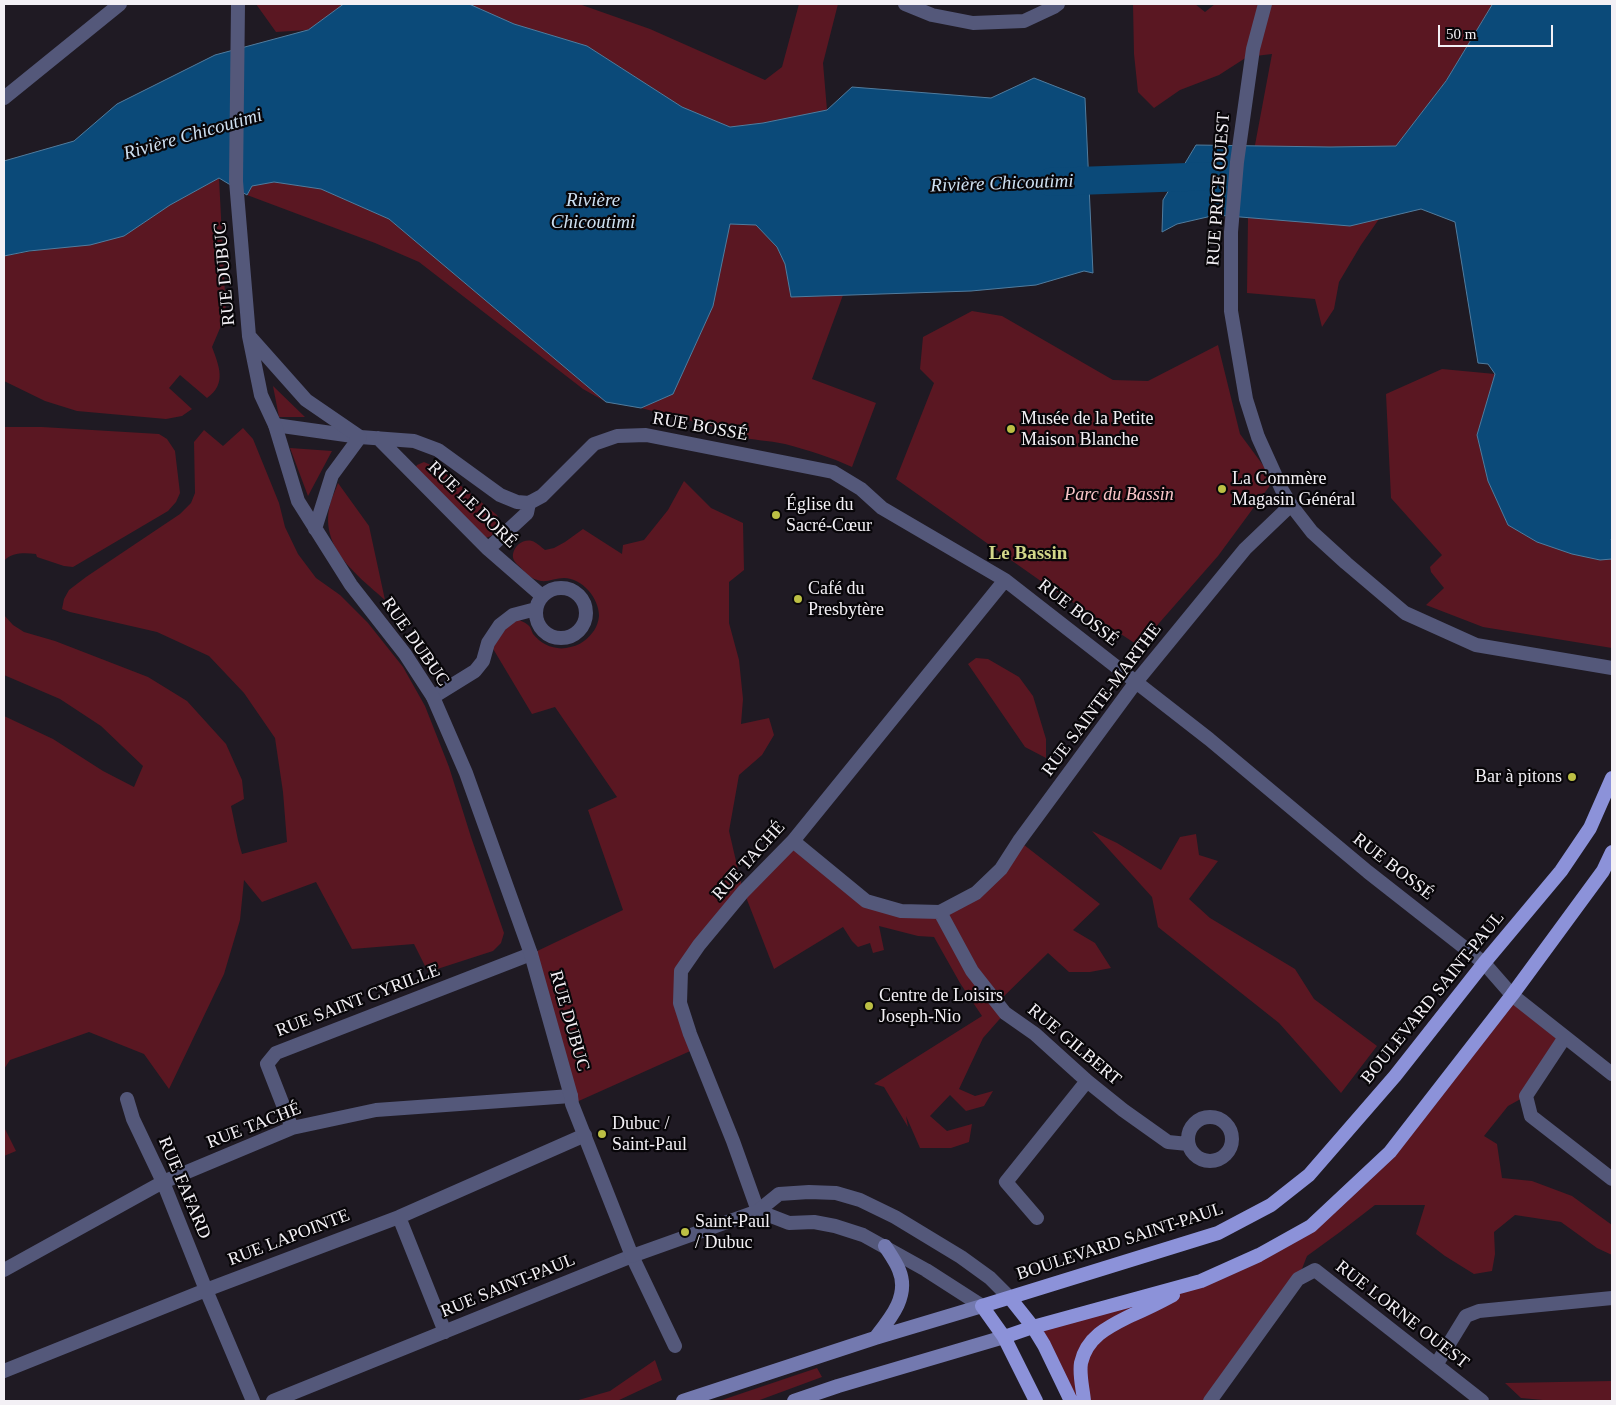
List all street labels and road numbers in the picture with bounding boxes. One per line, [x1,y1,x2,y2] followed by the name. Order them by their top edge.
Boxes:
[1203,111,1235,267] street label: RUE PRICE OUEST
[210,222,240,326] street label: RUE DUBUC
[651,408,749,446] street label: RUE BOSSÉ
[423,457,521,553] street label: RUE LE DORÉ
[1033,575,1123,651] street label: RUE BOSSÉ
[376,593,454,691] street label: RUE DUBUC
[1038,619,1166,781] street label: RUE SAINTE-MARTHE
[708,817,790,905] street label: RUE TACHÉ
[1348,829,1438,905] street label: RUE BOSSÉ
[1357,907,1509,1089] street label: BOULEVARD SAINT-PAUL
[273,960,443,1042] street label: RUE SAINT CYRILLE
[544,968,594,1074] street label: RUE DUBUC
[1023,1000,1125,1090] street label: RUE GILBERT
[204,1098,304,1154] street label: RUE TACHÉ
[153,1134,215,1242] street label: RUE FAFARD
[1014,1198,1226,1286] street label: BOULEVARD SAINT-PAUL
[225,1205,353,1271] street label: RUE LAPOINTE
[438,1249,578,1323] street label: RUE SAINT-PAUL
[1331,1256,1473,1374] street label: RUE LORNE OUEST

